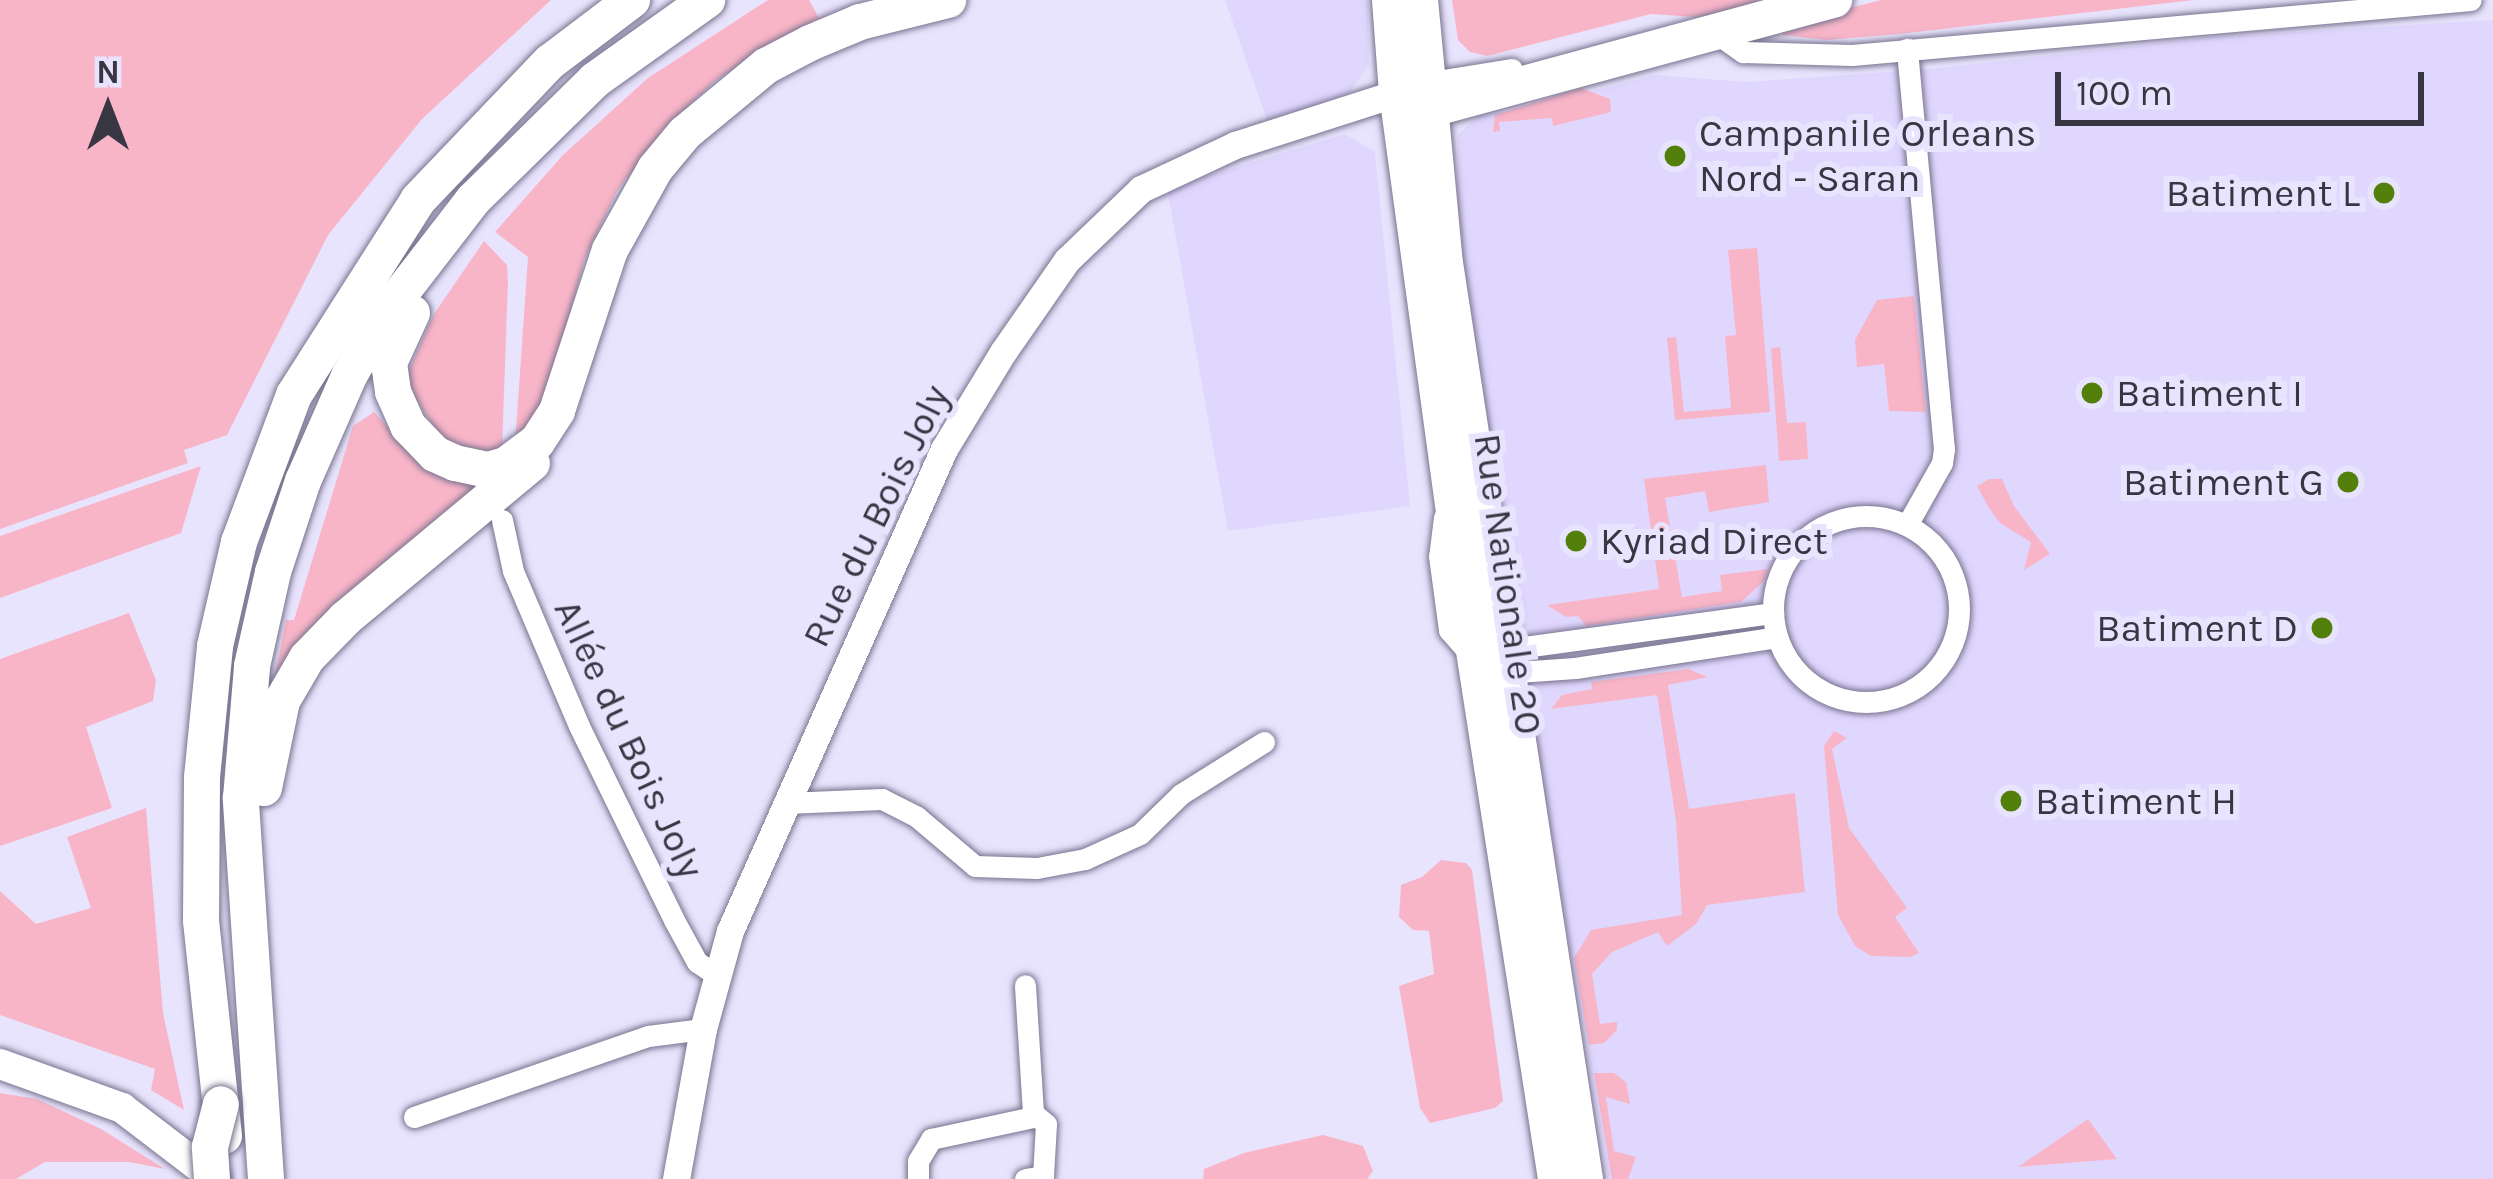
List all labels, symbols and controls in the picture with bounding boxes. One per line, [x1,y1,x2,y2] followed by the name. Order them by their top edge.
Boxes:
[48,48,168,168] north arrow
[2061,48,2430,122] scale bar
[96,53,120,91] text: N
[2076,72,2173,114] text: 100 m
[1699,111,2036,202] place label: Campanile Orleans Nord - Saran
[1662,143,1688,169] marker: Campanile Orleans Nord - Saran
[2166,170,2360,216] place label: Batiment L
[2371,180,2397,206] marker: Batiment L
[2116,370,2303,416] place label: Batiment I
[792,377,960,655] street label: Rue du Bois Joly
[2079,380,2105,406] marker: Batiment I
[1464,430,1552,738] street label: Rue Nationale 20
[2123,459,2324,505] place label: Batiment G
[2335,469,2361,495] marker: Batiment G
[1600,518,1828,564] place label: Kyriad Direct
[1563,528,1589,554] marker: Kyriad Direct
[544,592,714,886] street label: Allée du Bois Joly
[2096,605,2298,651] place label: Batiment D
[2309,615,2335,641] marker: Batiment D
[2035,778,2237,824] place label: Batiment H
[1998,788,2024,814] marker: Batiment H

